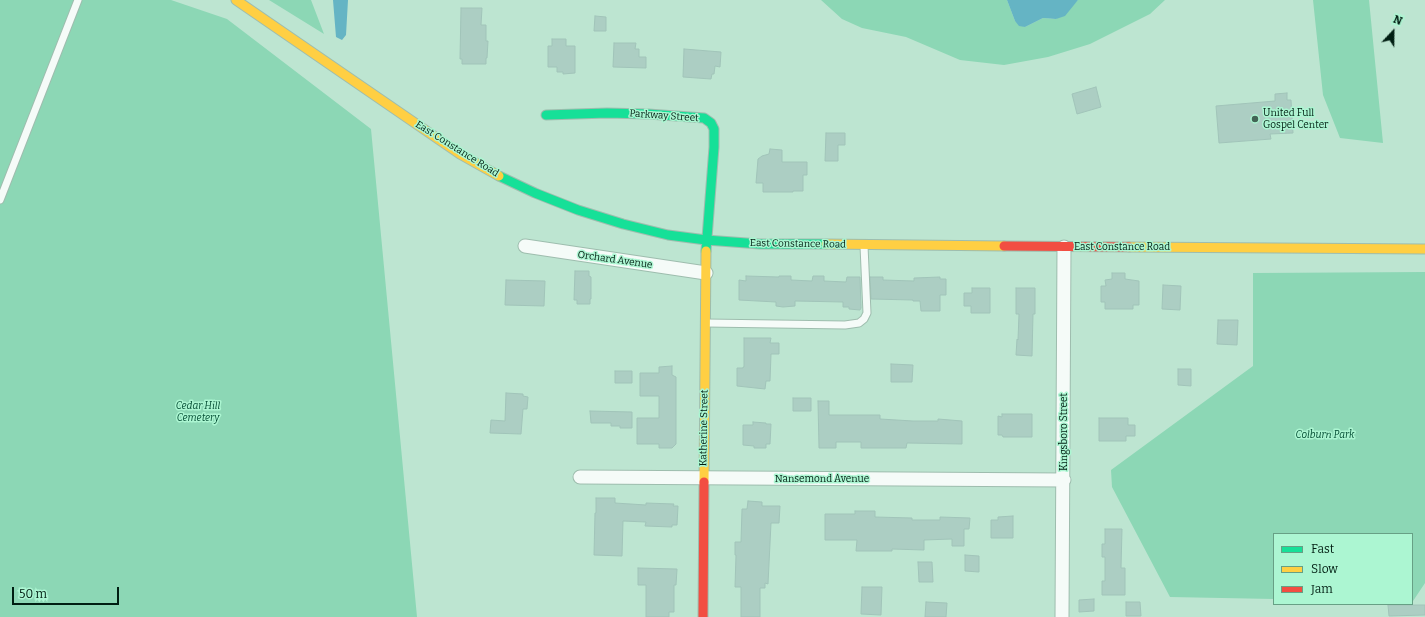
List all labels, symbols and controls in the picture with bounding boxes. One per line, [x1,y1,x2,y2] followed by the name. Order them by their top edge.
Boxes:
[1373,12,1413,52] north arrow
[1391,13,1404,28] text: N
[1263,107,1329,130] place label: United Full Gospel Center
[629,108,699,124] street label: Parkway Street
[1250,114,1260,124] marker: United Full Gospel Center
[413,118,501,180] street label: East Constance Road
[750,237,846,251] street label: East Constance Road
[1074,241,1170,253] street label: East Constance Road
[577,249,653,271] street label: Orchard Avenue
[697,390,711,466] street label: Katherine Street
[1058,393,1070,471] street label: Kingsboro Street
[176,400,220,424] park label: Cedar Hill Cemetery
[1296,429,1354,441] park label: Colburn Park
[775,473,869,485] street label: Nansemond Avenue
[1273,533,1413,605] legend
[1311,542,1334,556] text: Fast
[1311,562,1338,576] text: Slow
[14,579,121,605] scale bar
[1311,582,1333,596] text: Jam
[19,587,47,601] text: 50 m

